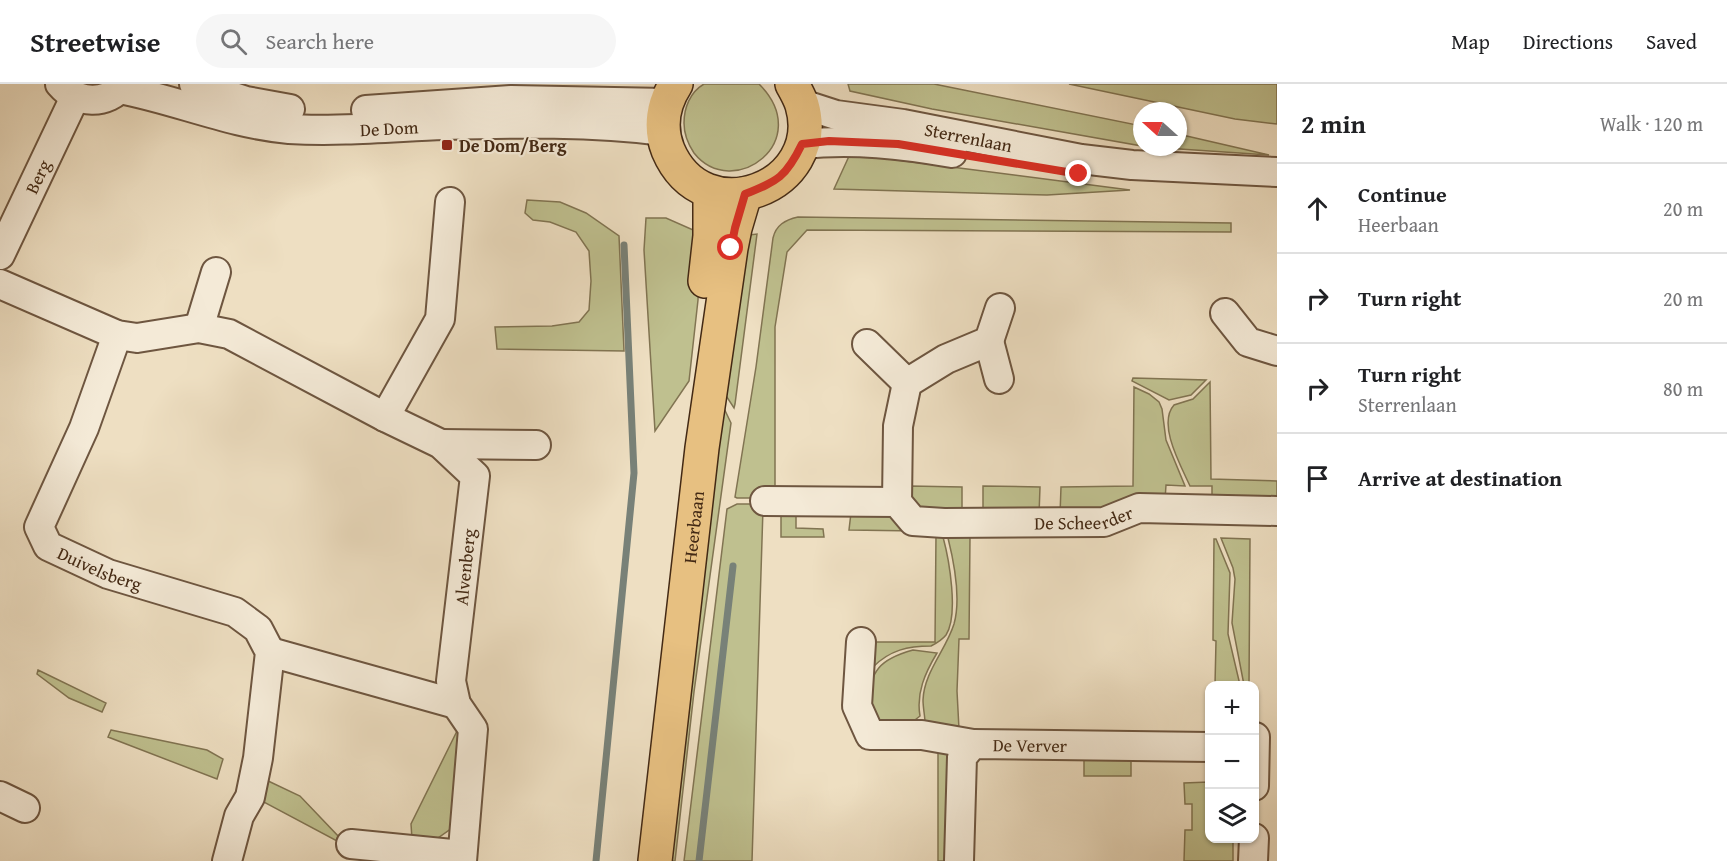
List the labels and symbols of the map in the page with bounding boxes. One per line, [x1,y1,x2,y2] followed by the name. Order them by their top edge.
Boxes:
[1133,102,1187,156] north arrow
[359,113,419,143] street label: De Dom
[922,115,1015,159] street label: Sterrenlaan
[459,132,567,159] place label: De Dom/Berg
[440,138,454,152] marker: De Dom/Berg
[18,155,57,198] street label: Berg
[1065,160,1091,186] route end
[717,234,743,260] route start
[675,489,711,565] street label: Heerbaan
[1034,498,1137,536] street label: De Scheerder
[448,527,482,607] street label: Alvenberg
[53,539,145,597] street label: Duivelsberg
[993,731,1068,759] street label: De Verver

